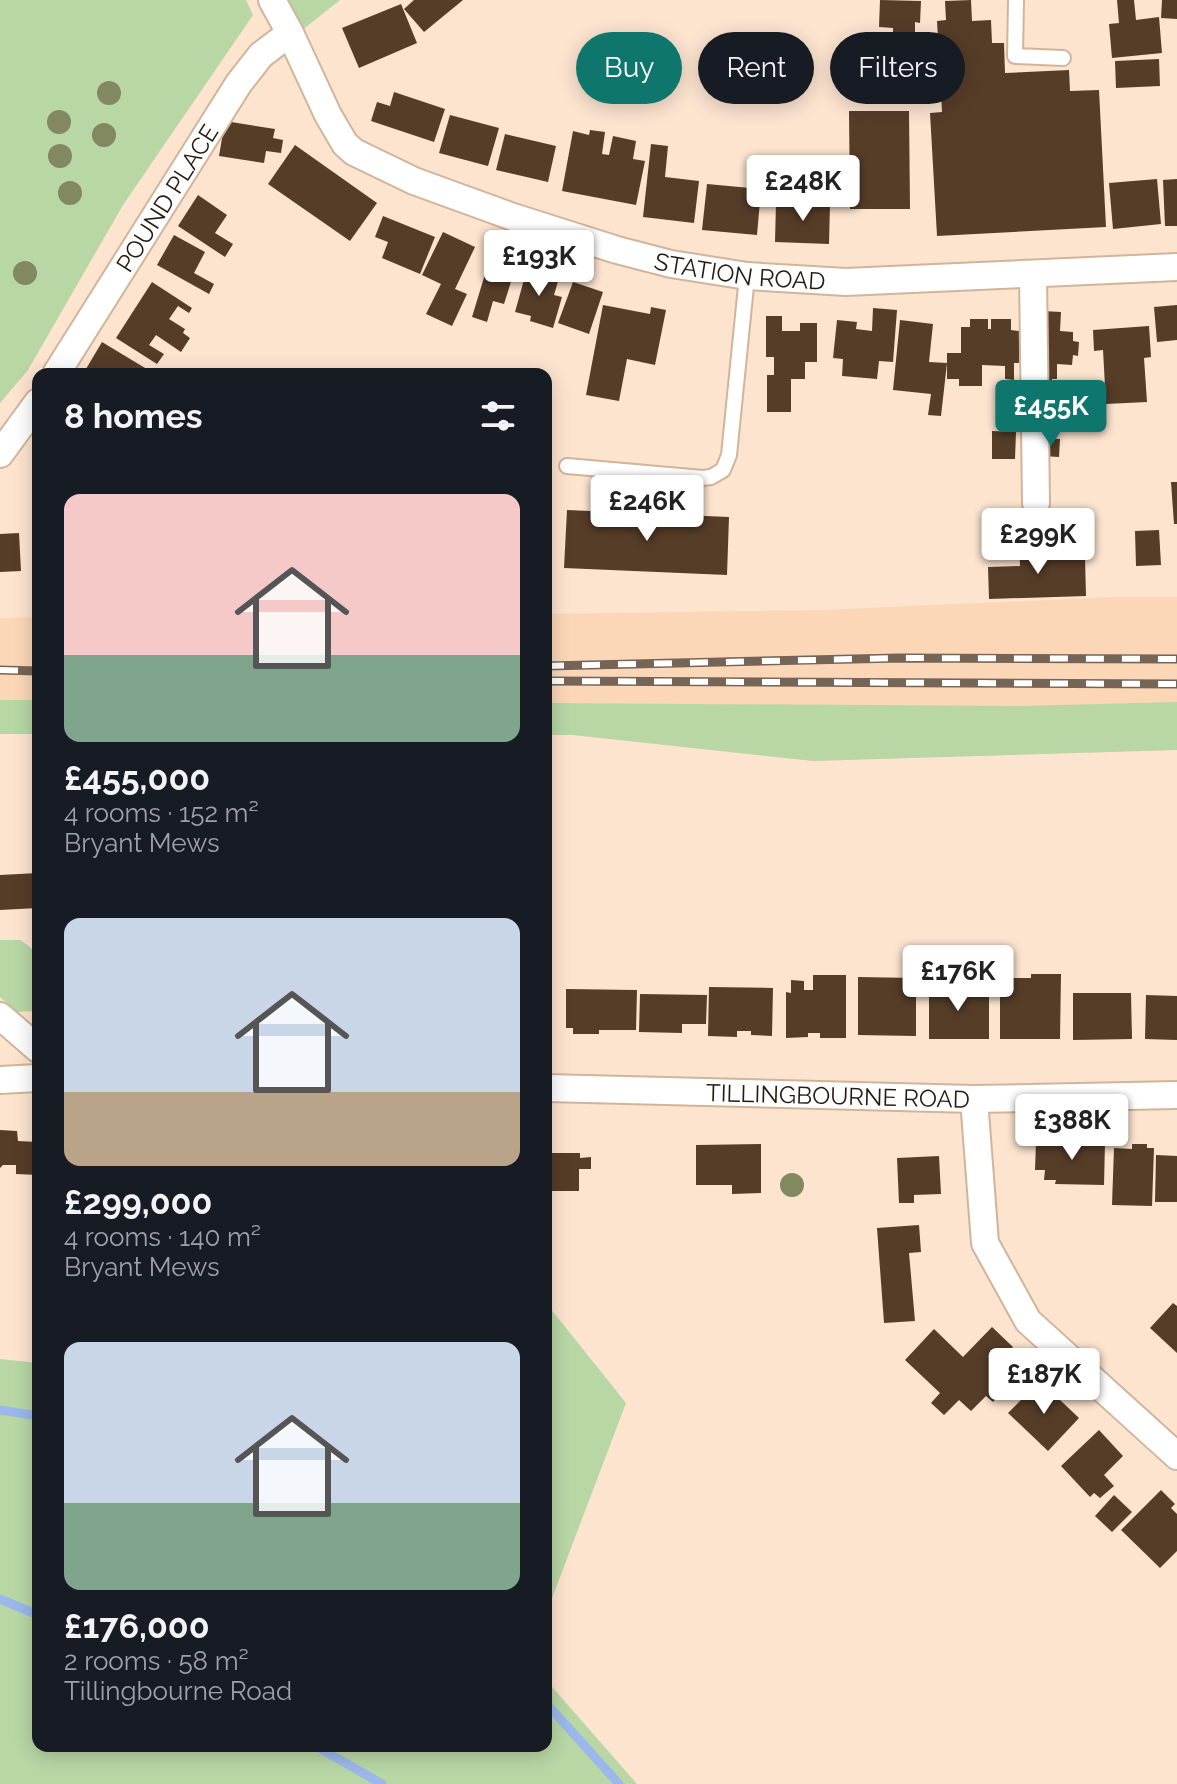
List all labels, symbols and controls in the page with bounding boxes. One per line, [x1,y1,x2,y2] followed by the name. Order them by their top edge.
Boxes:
[576,32,682,104] chip: Buy
[698,32,814,104] chip: Rent
[830,32,965,104] chip: Filters
[110,119,224,277] street label: POUND PLACE
[747,155,859,223] pin: £248K
[765,166,841,196] text: £248K
[483,230,595,298] pin: £193K
[502,241,576,271] text: £193K
[651,246,826,295] street label: STATION ROAD
[995,380,1107,448] pin: £455K
[1013,391,1089,421] text: £455K
[476,394,520,438] icon: filters
[64,396,203,436] text: 8 homes
[591,475,703,543] pin: £246K
[609,486,685,516] text: £246K
[982,508,1094,576] pin: £299K
[1000,519,1076,549] text: £299K
[220,546,364,690] icon: home
[64,758,210,798] text: £455,000
[64,798,259,828] text: 4 rooms · 152 m²
[64,828,220,858] text: Bryant Mews
[902,945,1014,1013] pin: £176K
[921,956,995,986] text: £176K
[220,970,364,1114] icon: home
[706,1078,970,1113] street label: TILLINGBOURNE ROAD
[1016,1094,1128,1162] pin: £388K
[1033,1105,1111,1135] text: £388K
[64,1182,212,1222] text: £299,000
[64,1222,261,1252] text: 4 rooms · 140 m²
[64,1252,220,1282] text: Bryant Mews
[988,1348,1100,1416] pin: £187K
[1007,1359,1081,1389] text: £187K
[220,1394,364,1538] icon: home
[64,1606,210,1646] text: £176,000
[64,1646,249,1676] text: 2 rooms · 58 m²
[64,1676,292,1706] text: Tillingbourne Road

